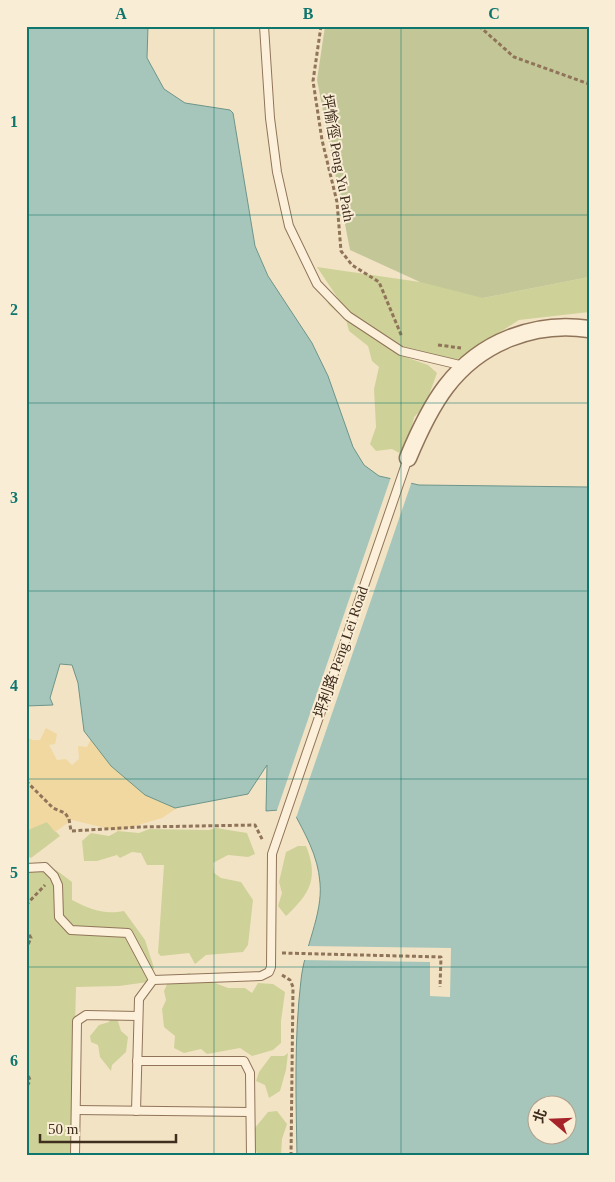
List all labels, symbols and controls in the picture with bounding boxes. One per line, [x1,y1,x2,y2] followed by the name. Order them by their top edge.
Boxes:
[115,5,127,22] text: A
[303,5,314,22] text: B
[488,5,500,22] text: C
[319,93,358,223] street label: 坪愉徑 Peng Yu Path
[10,113,18,130] text: 1
[10,301,18,318] text: 2
[10,489,18,506] text: 3
[311,584,371,720] street label: 坪利路 Peng Lei Road
[10,677,18,694] text: 4
[10,864,18,881] text: 5
[10,1052,18,1069] text: 6
[528,1094,578,1144] north arrow
[531,1107,550,1125] text: 北
[40,1112,176,1144] scale bar
[48,1121,79,1137] text: 50 m

